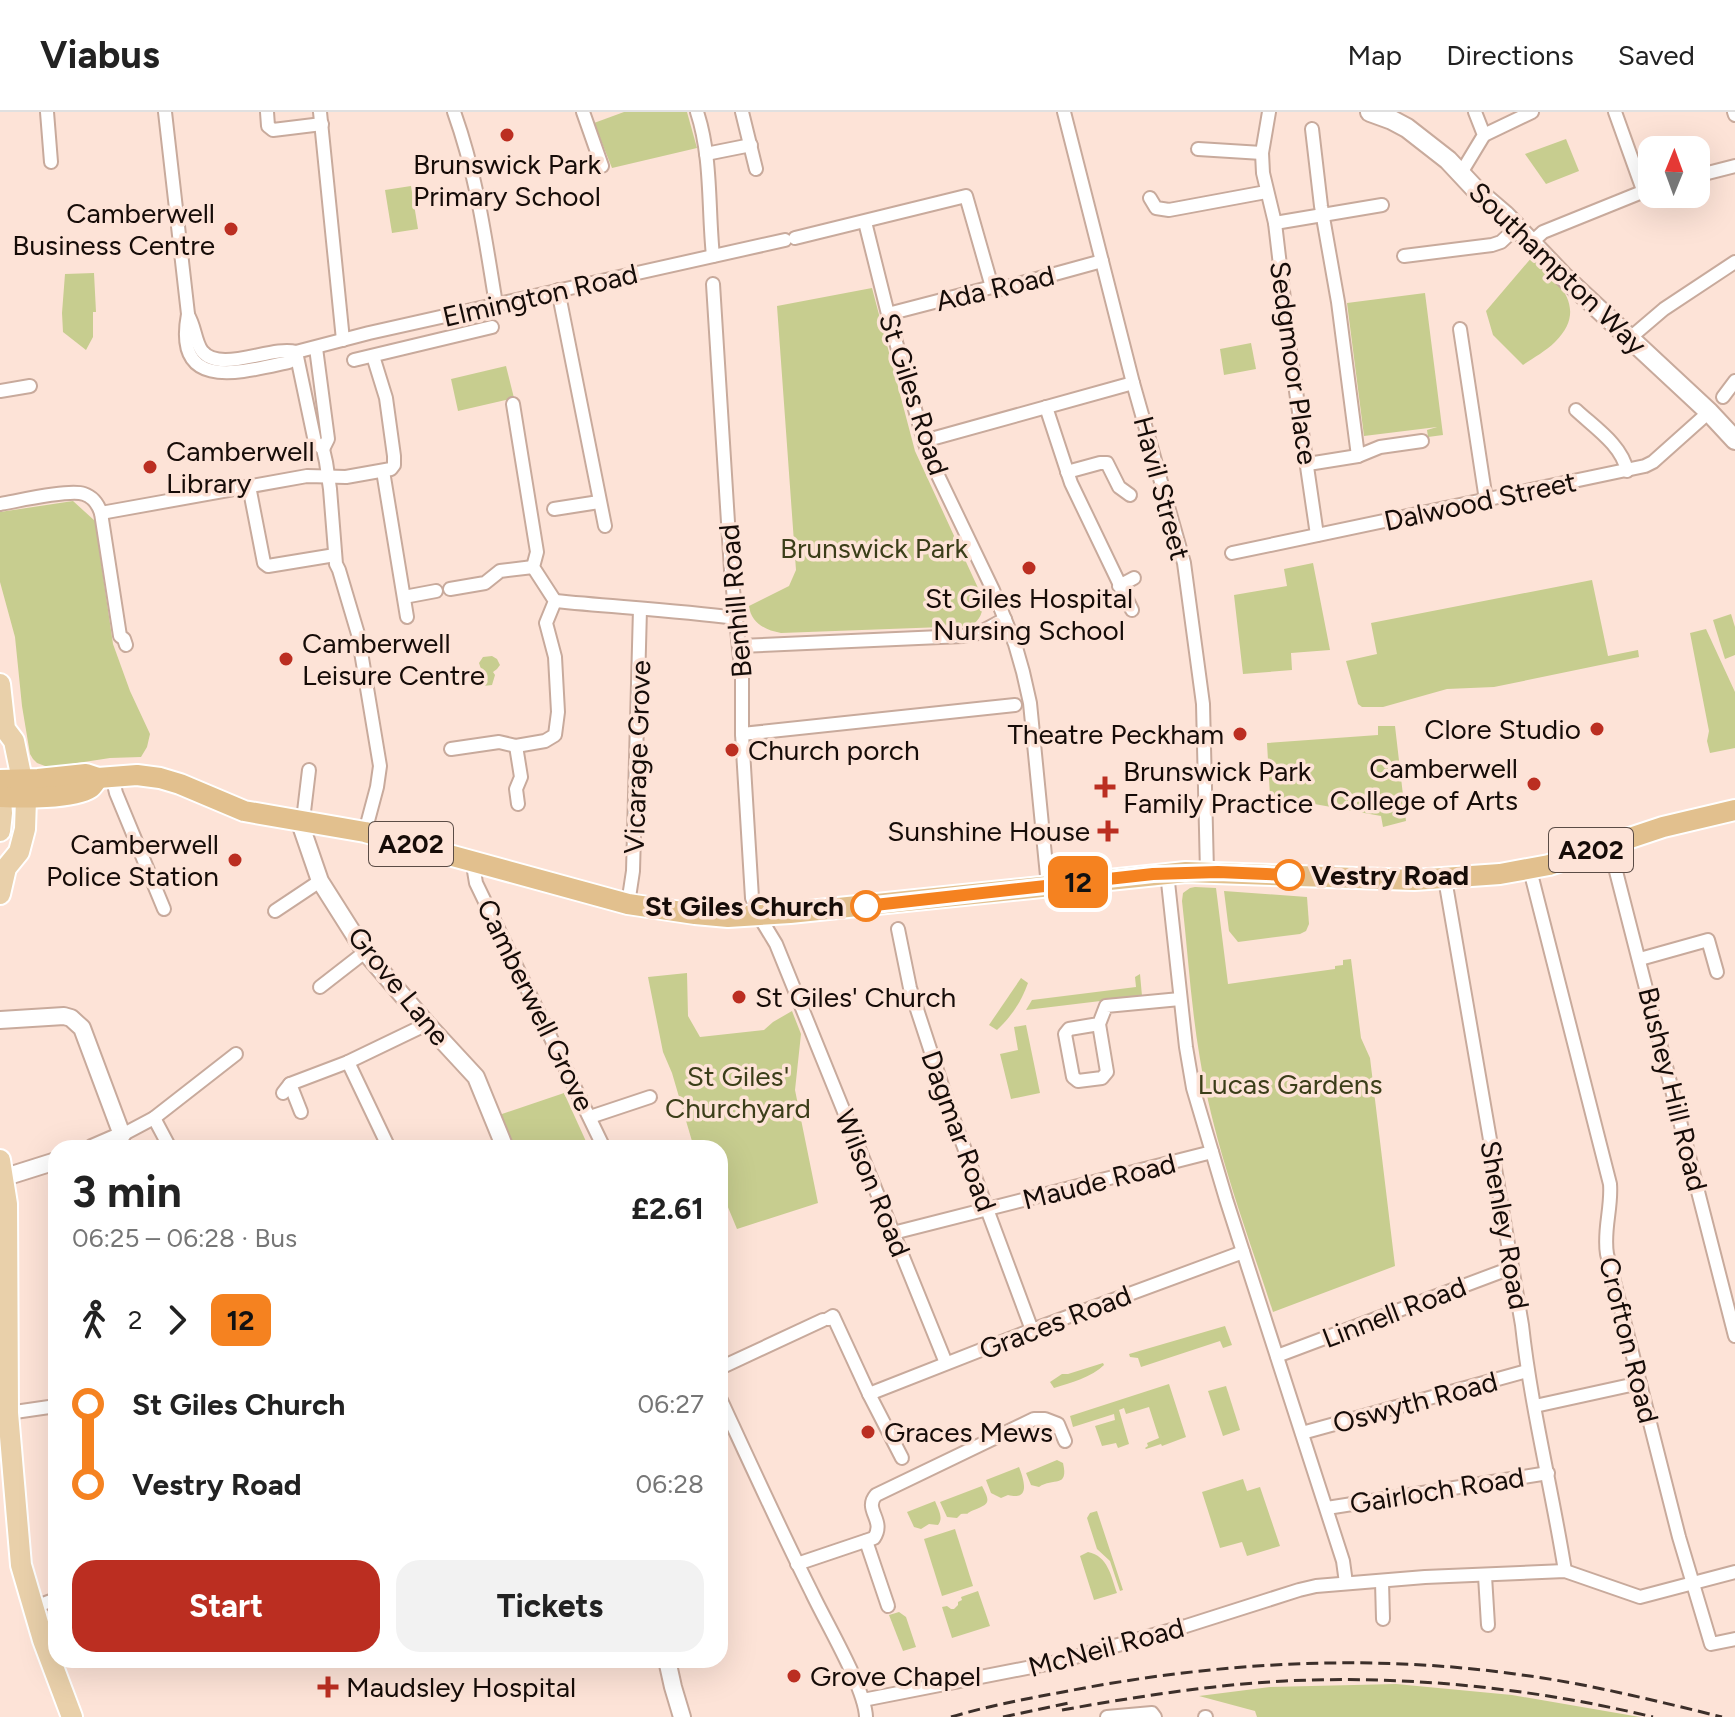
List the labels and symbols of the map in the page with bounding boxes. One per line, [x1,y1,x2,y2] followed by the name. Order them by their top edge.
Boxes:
[498,126,516,144] marker: Brunswick Park Primary School
[1638,136,1710,208] north arrow
[413,147,602,213] place label: Brunswick Park Primary School
[1462,175,1654,362] street label: Southampton Way
[12,196,215,262] place label: Camberwell Business Centre
[222,220,240,238] marker: Camberwell Business Centre
[439,256,641,334] street label: Elmington Road
[932,258,1058,318] street label: Ada Road
[1263,259,1325,467] street label: Sedgmoor Place
[872,309,956,479] street label: St Giles Road
[1126,412,1198,564] street label: Havil Street
[166,434,315,500] place label: Camberwell Library
[141,458,159,476] marker: Camberwell Library
[1381,464,1579,538] street label: Dalwood Street
[711,523,759,679] street label: Benhill Road
[780,531,969,565] park label: Brunswick Park
[1020,559,1038,577] marker: St Giles Hospital Nursing School
[925,581,1133,647] place label: St Giles Hospital Nursing School
[302,626,485,692] place label: Camberwell Leisure Centre
[277,650,295,668] marker: Camberwell Leisure Centre
[617,660,657,854] street label: Vicarage Grove
[1424,712,1581,746] place label: Clore Studio
[1007,717,1224,751] place label: Theatre Peckham
[1588,720,1606,738] marker: Clore Studio
[1231,725,1249,743] marker: Theatre Peckham
[748,733,920,767] place label: Church porch
[723,741,741,759] marker: Church porch
[1330,751,1518,817] place label: Camberwell College of Arts
[1123,754,1313,820] place label: Brunswick Park Family Practice
[1525,775,1543,793] marker: Camberwell College of Arts
[1094,776,1116,798] marker: Brunswick Park Family Practice
[887,814,1090,848] place label: Sunshine House
[1097,820,1119,842] marker: Sunshine House
[369,822,453,866] road number: A202
[46,827,219,893] place label: Camberwell Police Station
[1549,828,1633,872] road number: A202
[226,851,244,869] marker: Camberwell Police Station
[1042,856,1114,908] line badge: 12
[1311,858,1469,892] place label: Vestry Road
[1274,860,1304,890] marker: Vestry Road
[645,889,844,923] place label: St Giles Church
[851,891,881,921] marker: St Giles Church
[470,893,602,1117] street label: Camberwell Grove
[341,920,457,1052] street label: Grove Lane
[755,980,956,1014] place label: St Giles' Church
[1631,983,1715,1195] street label: Bushey Hill Road
[730,988,748,1006] marker: St Giles' Church
[914,1046,1004,1216] street label: Dagmar Road
[665,1059,811,1125] park label: St Giles' Churchyard
[1198,1067,1382,1101] park label: Lucas Gardens
[828,1104,918,1262] street label: Wilson Road
[1473,1138,1537,1312] street label: Shenley Road
[1019,1146,1179,1216] street label: Maude Road
[1592,1253,1666,1427] street label: Crofton Road
[1317,1269,1471,1355] street label: Linnell Road
[974,1277,1136,1367] street label: Graces Road
[1329,1364,1501,1440] street label: Oswyth Road
[884,1415,1053,1449] place label: Graces Mews
[859,1423,877,1441] marker: Graces Mews
[1347,1459,1527,1521] street label: Gairloch Road
[1024,1610,1188,1684] street label: McNeil Road
[810,1659,981,1693] place label: Grove Chapel
[785,1667,803,1685] marker: Grove Chapel
[346,1670,576,1704] place label: Maudsley Hospital
[317,1676,339,1698] marker: Maudsley Hospital

